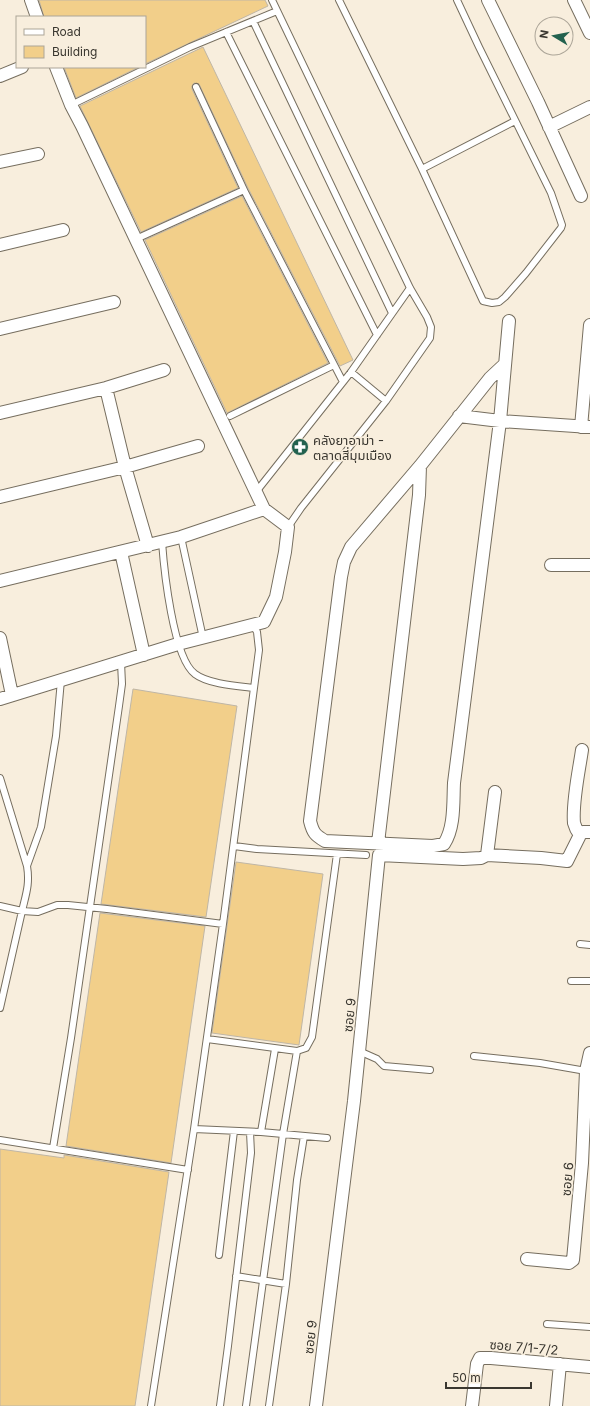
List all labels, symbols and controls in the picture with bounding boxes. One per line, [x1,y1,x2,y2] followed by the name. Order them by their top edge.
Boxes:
[16,16,146,68] legend
[534,16,574,56] north arrow
[52,24,81,39] text: Road
[537,29,552,40] text: N
[52,44,97,59] text: Building
[313,432,392,463] place label: คลังยาอาม่า - ตลาดสี่มุมเมือง
[290,437,310,457] pharmacy icon: คลังยาอาม่า - ตลาดสี่มุมเมือง
[339,997,359,1033] street label: ซอย 9
[558,1161,576,1197] street label: ซอย 6
[300,1319,320,1355] street label: ซอย 9
[489,1336,559,1358] street label: ซอย 7/1-7/2
[446,1364,531,1390] scale bar
[452,1370,481,1385] text: 50 m

